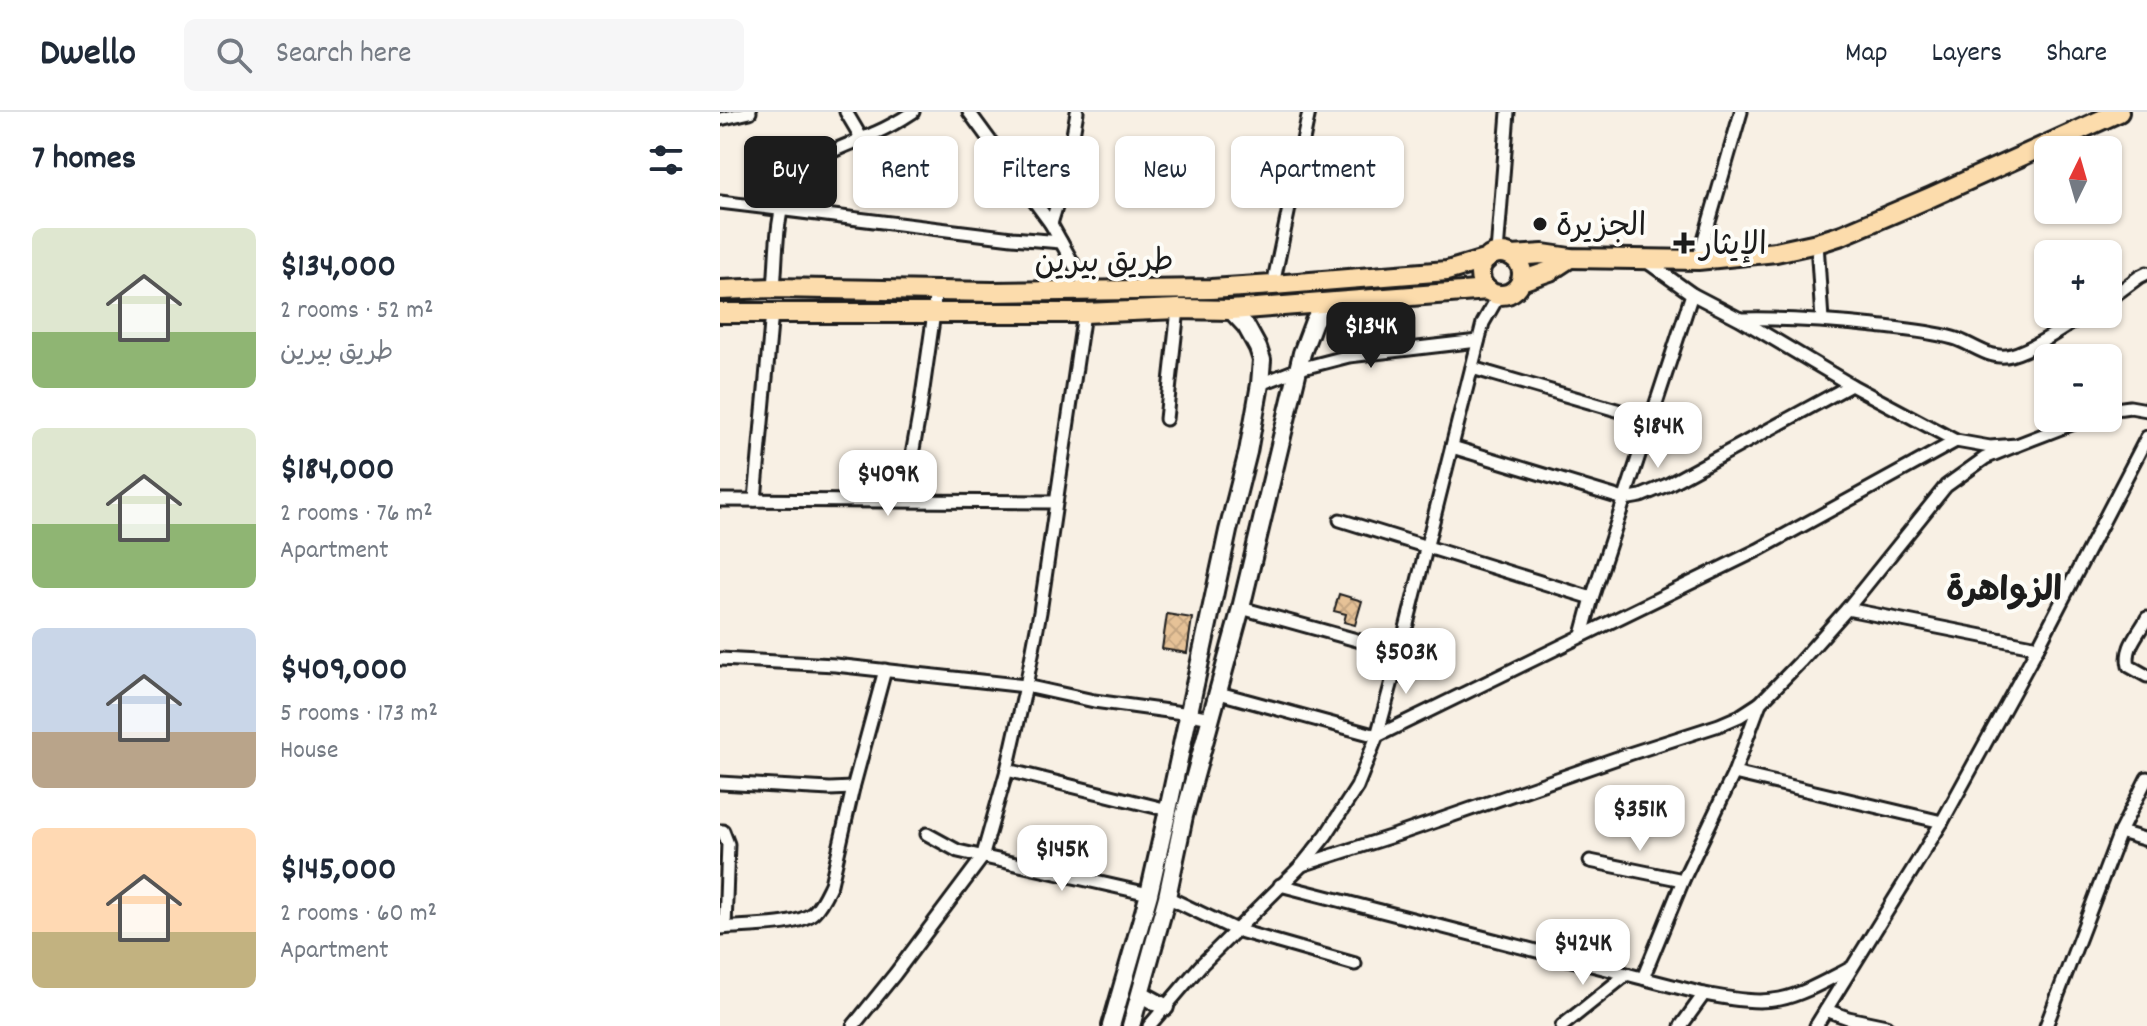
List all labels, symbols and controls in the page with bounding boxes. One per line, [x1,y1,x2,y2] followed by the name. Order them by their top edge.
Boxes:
[184,19,744,91] search box
[40,28,136,83] text: Dwello
[212,33,256,77] icon: search
[276,34,411,77] text: Search here
[1845,35,1888,75] text: Map
[1932,35,2002,75] text: Layers
[2046,35,2107,75] text: Share
[32,136,136,185] text: 7 homes
[744,136,837,208] chip: Buy
[853,136,958,208] chip: Rent
[974,136,1099,208] chip: Filters
[1115,136,1215,208] chip: New
[1231,136,1404,208] chip: Apartment
[2034,136,2122,224] north arrow
[2034,136,2122,432] map controls
[644,138,688,182] icon: filters
[1556,206,1646,252] place label: الجزيرة
[1531,215,1549,233] marker: الجزيرة
[1697,225,1767,271] place label: الإيثار
[1675,234,1693,252] marker: الإيثار
[2034,240,2122,328] button: +
[1034,241,1174,289] street label: طريق بيرين
[280,244,396,293] text: $134,000
[96,260,192,356] icon: home
[280,293,433,330] text: 2 rooms · 52 m²
[1315,302,1427,370] pin: $134K
[1344,309,1398,346] text: $134K
[280,335,393,372] text: طريق بيرين
[2034,344,2122,432] button: −
[1602,402,1714,470] pin: $184K
[1632,409,1684,446] text: $184K
[280,447,394,496] text: $184,000
[832,450,944,518] pin: $409K
[857,457,919,494] text: $409K
[96,460,192,556] icon: home
[280,496,433,533] text: 2 rooms · 76 m²
[280,533,389,570] text: Apartment
[1946,569,2062,618] district label: الزواهرة
[1350,628,1462,696] pin: $503K
[1375,635,1437,672] text: $503K
[280,647,408,696] text: $409,000
[96,660,192,756] icon: home
[280,696,438,733] text: 5 rooms · 173 m²
[280,733,338,770] text: House
[1584,785,1696,853] pin: $351K
[1613,792,1667,829] text: $351K
[1006,825,1118,893] pin: $145K
[1035,832,1089,869] text: $145K
[280,847,397,896] text: $145,000
[96,860,192,956] icon: home
[280,896,437,933] text: 2 rooms · 60 m²
[1527,919,1639,987] pin: $424K
[1554,926,1612,963] text: $424K
[280,933,389,970] text: Apartment

